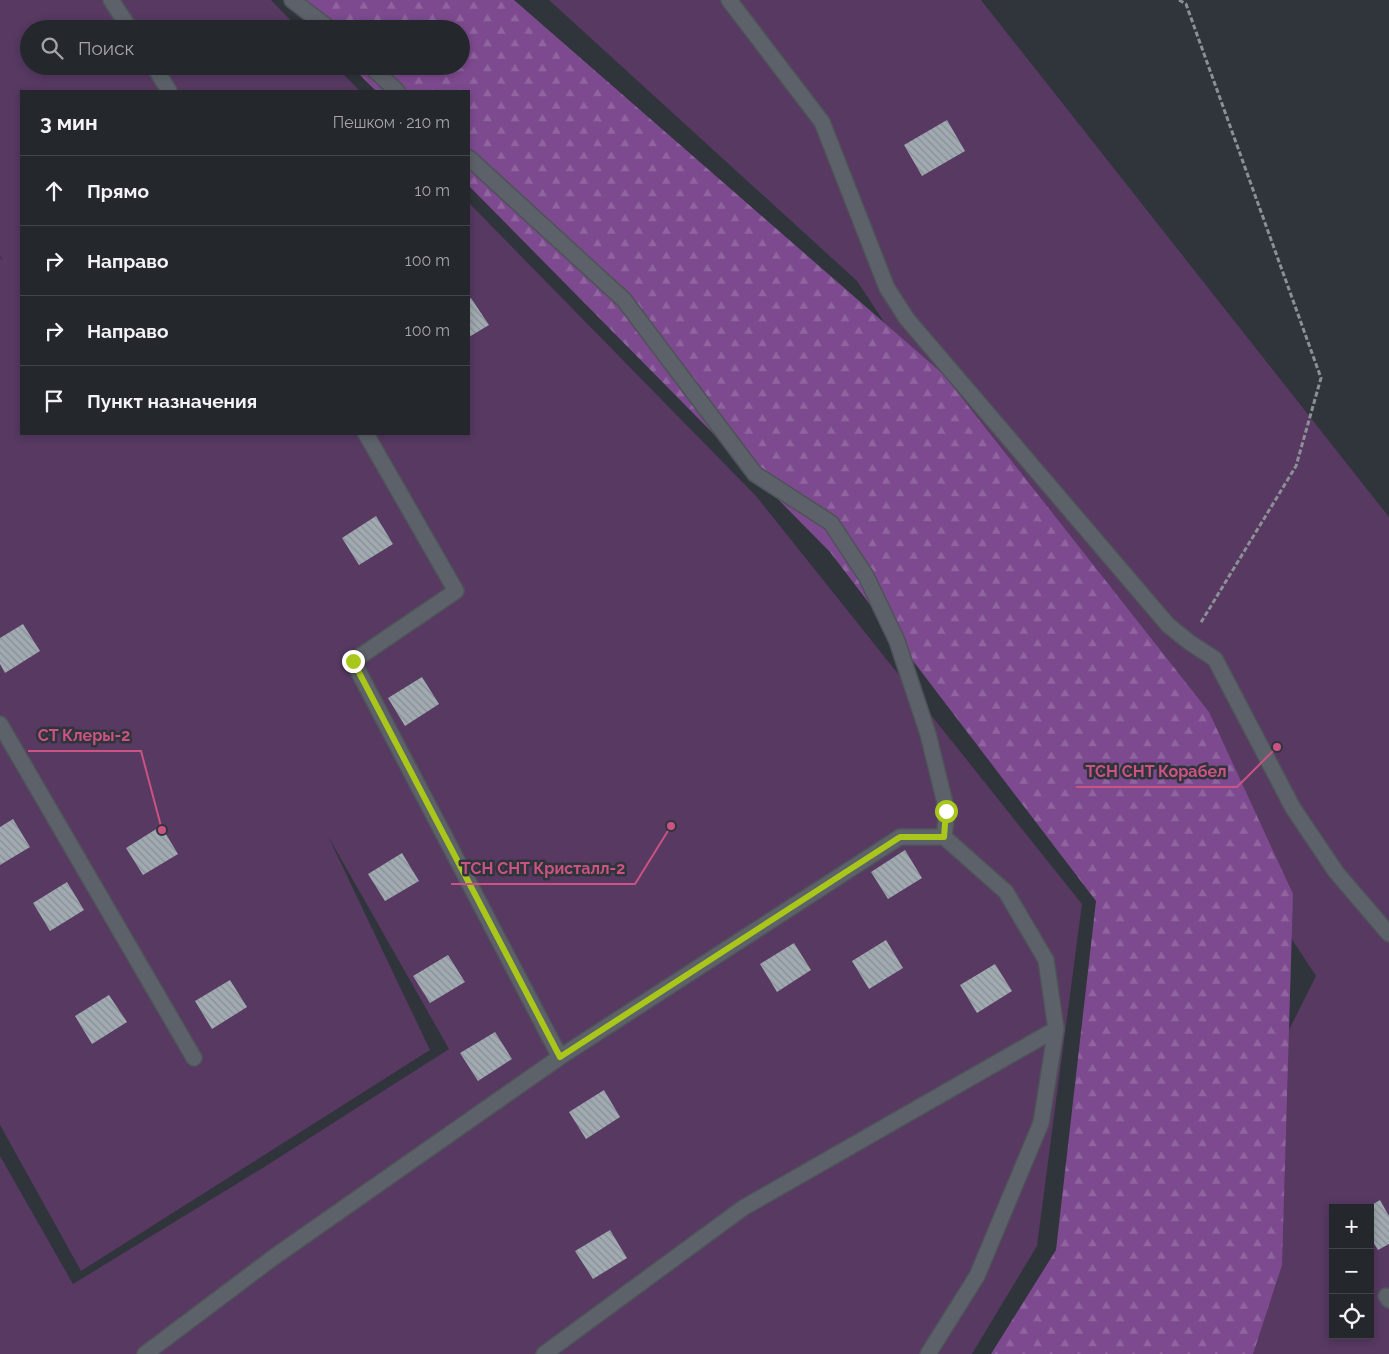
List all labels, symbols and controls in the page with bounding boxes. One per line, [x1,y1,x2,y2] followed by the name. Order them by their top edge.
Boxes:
[20,20,470,75] search box
[38,34,66,62] icon: search
[78,37,134,59] text: Поиск
[40,110,98,135] text: 3 мин
[333,113,450,132] text: Пешком · 210 m
[40,177,68,205] icon: ahead
[87,180,149,202] text: Прямо
[415,181,450,200] text: 10 m
[40,247,68,275] icon: right
[87,250,168,272] text: Направо
[405,251,450,270] text: 100 m
[40,317,68,345] icon: right
[87,320,168,342] text: Направо
[405,321,450,340] text: 100 m
[40,387,68,415] icon: arrive
[87,390,257,412] text: Пункт назначения
[342,650,365,673] route end
[28,720,141,751] callout: СТ Клеры-2
[38,726,130,745] text: СТ Клеры-2
[1076,756,1237,787] callout: ТСН СНТ Корабел
[1085,762,1227,781] text: ТСН СНТ Корабел
[935,800,958,823] route start
[451,853,635,884] callout: ТСН СНТ Кристалл-2
[461,859,625,878] text: ТСН СНТ Кристалл-2
[1329,1204,1374,1339] map controls
[1329,1204,1374,1249] button: +
[1329,1249,1374,1294] button: −
[1329,1294,1374,1339] button: locate

